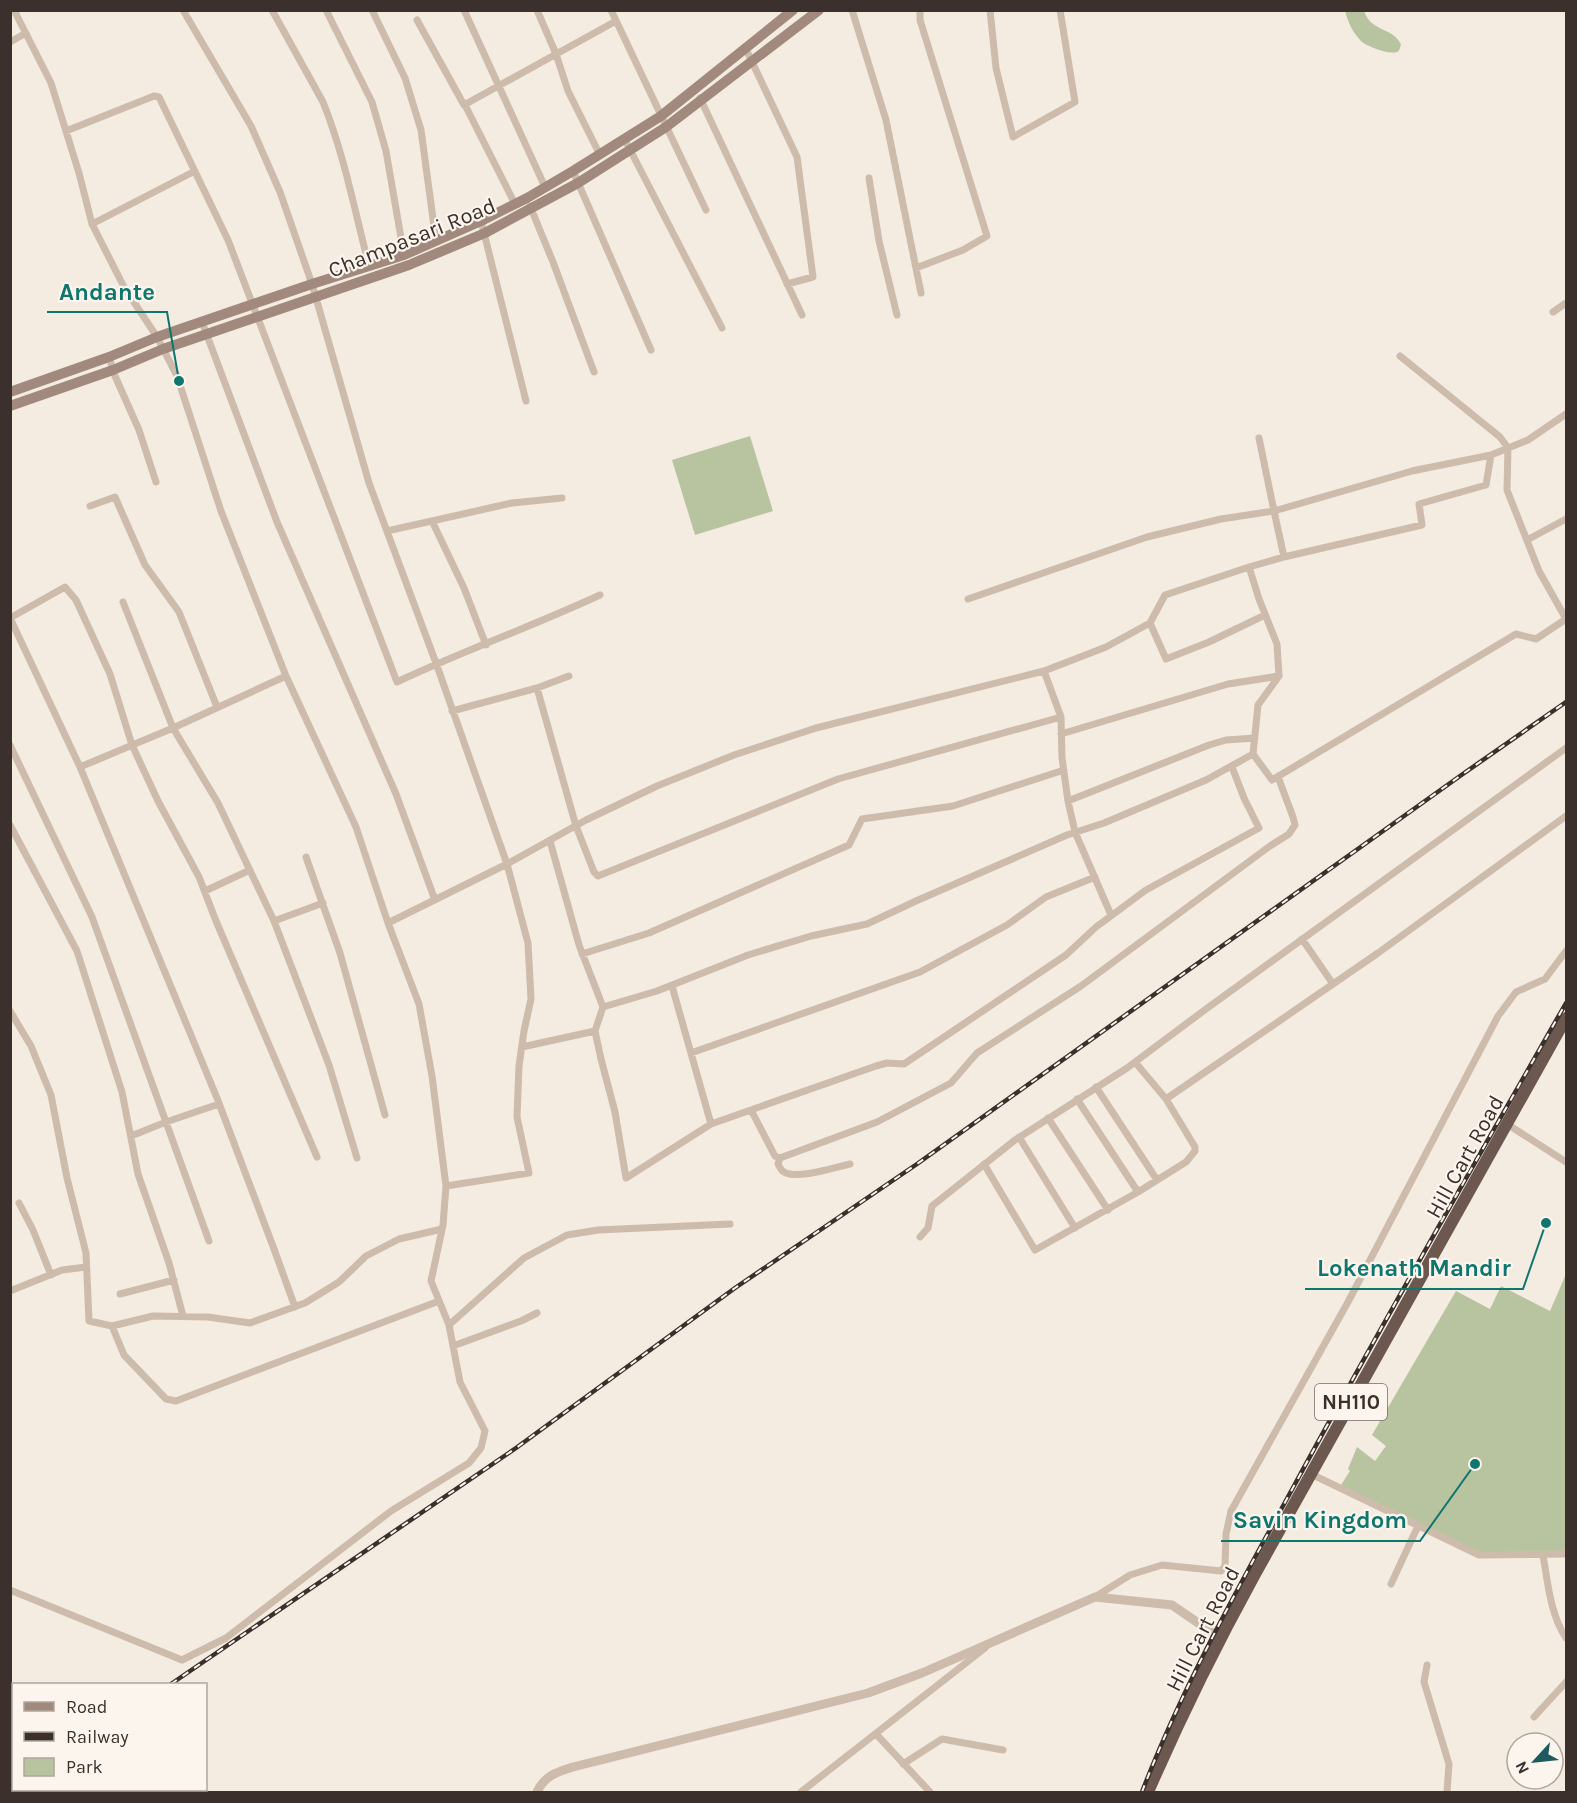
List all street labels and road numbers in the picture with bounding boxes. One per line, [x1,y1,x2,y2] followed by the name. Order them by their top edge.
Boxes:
[324,193,500,283] street label: Champasari Road
[1421,1091,1509,1223] street label: Hill Cart Road
[1315,1384,1387,1420] road number: NH110
[1160,1562,1246,1696] street label: Hill Cart Road

